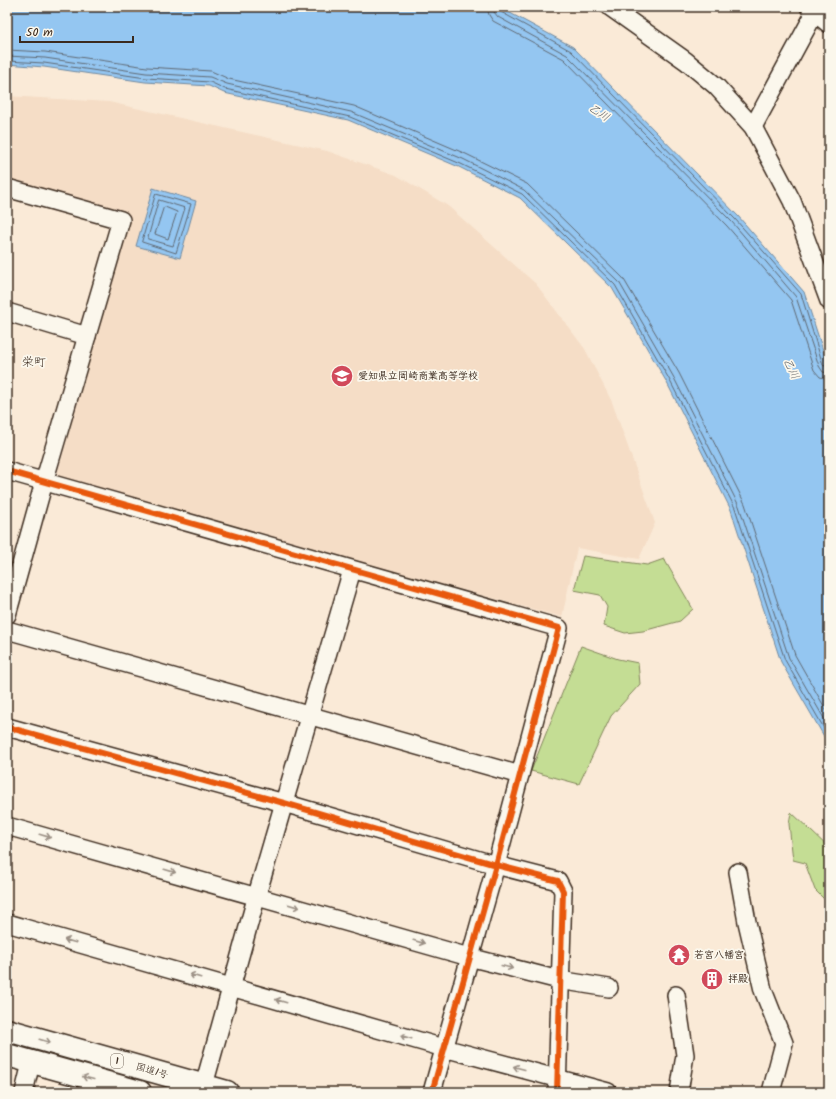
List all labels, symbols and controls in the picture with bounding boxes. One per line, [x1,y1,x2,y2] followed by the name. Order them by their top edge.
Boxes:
[20,18,133,44] scale bar
[26,23,53,42] text: 50 m
[585,99,613,127] water label: 乙川
[22,353,46,372] district label: 栄町
[778,355,804,383] water label: 乙川
[329,363,355,389] school or university icon: 愛知県立岡崎商業高等学校
[358,368,478,384] place label: 愛知県立岡崎商業高等学校
[38,833,51,841] one-way arrow
[163,868,176,875] one-way arrow
[288,903,301,910] one-way arrow
[64,937,77,944] one-way arrow
[413,939,426,946] one-way arrow
[666,942,692,968] temple icon: 若宮八幡宮
[694,947,744,963] place label: 若宮八幡宮
[500,963,513,971] one-way arrow
[699,966,725,992] building icon: 拝殿
[728,971,748,987] place label: 拝殿
[189,972,202,979] one-way arrow
[275,997,288,1004] one-way arrow
[400,1033,413,1040] one-way arrow
[38,1038,51,1045] one-way arrow
[111,1054,123,1068] road number: 1
[134,1059,170,1083] street label: 国道1号
[513,1064,526,1071] one-way arrow
[82,1074,95,1081] one-way arrow

